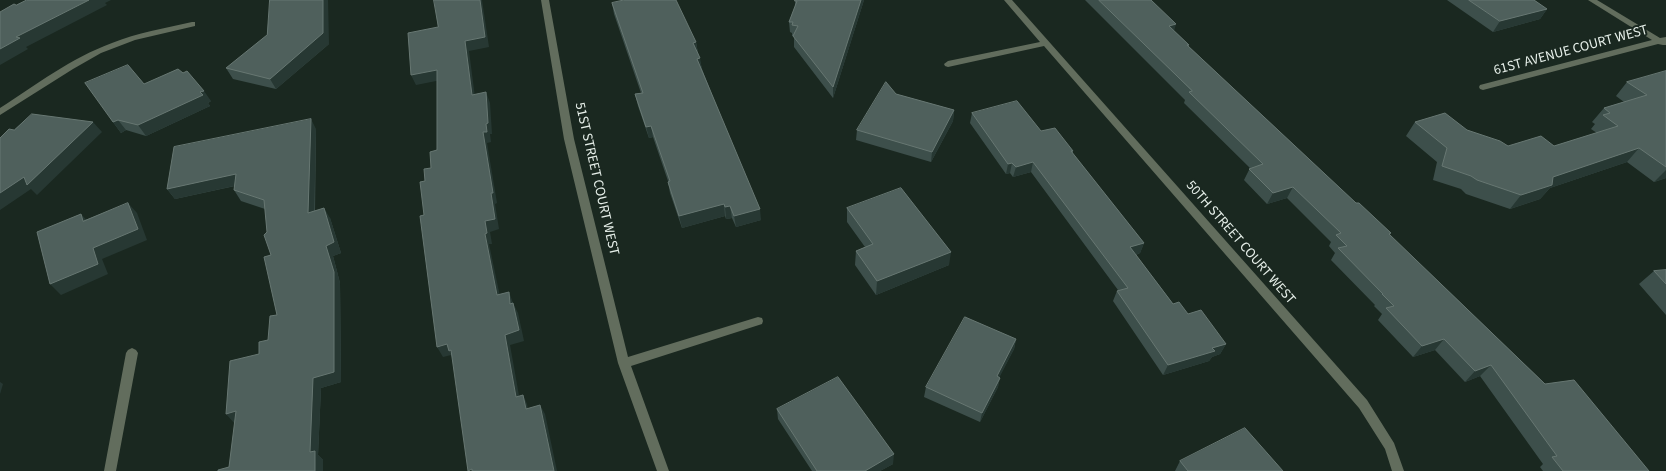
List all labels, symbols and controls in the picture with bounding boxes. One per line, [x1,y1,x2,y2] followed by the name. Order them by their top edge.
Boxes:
[1492,22,1650,80] street label: 61ST AVENUE COURT WEST
[570,101,622,257] street label: 51ST STREET COURT WEST
[1182,178,1298,308] street label: 50TH STREET COURT WEST

